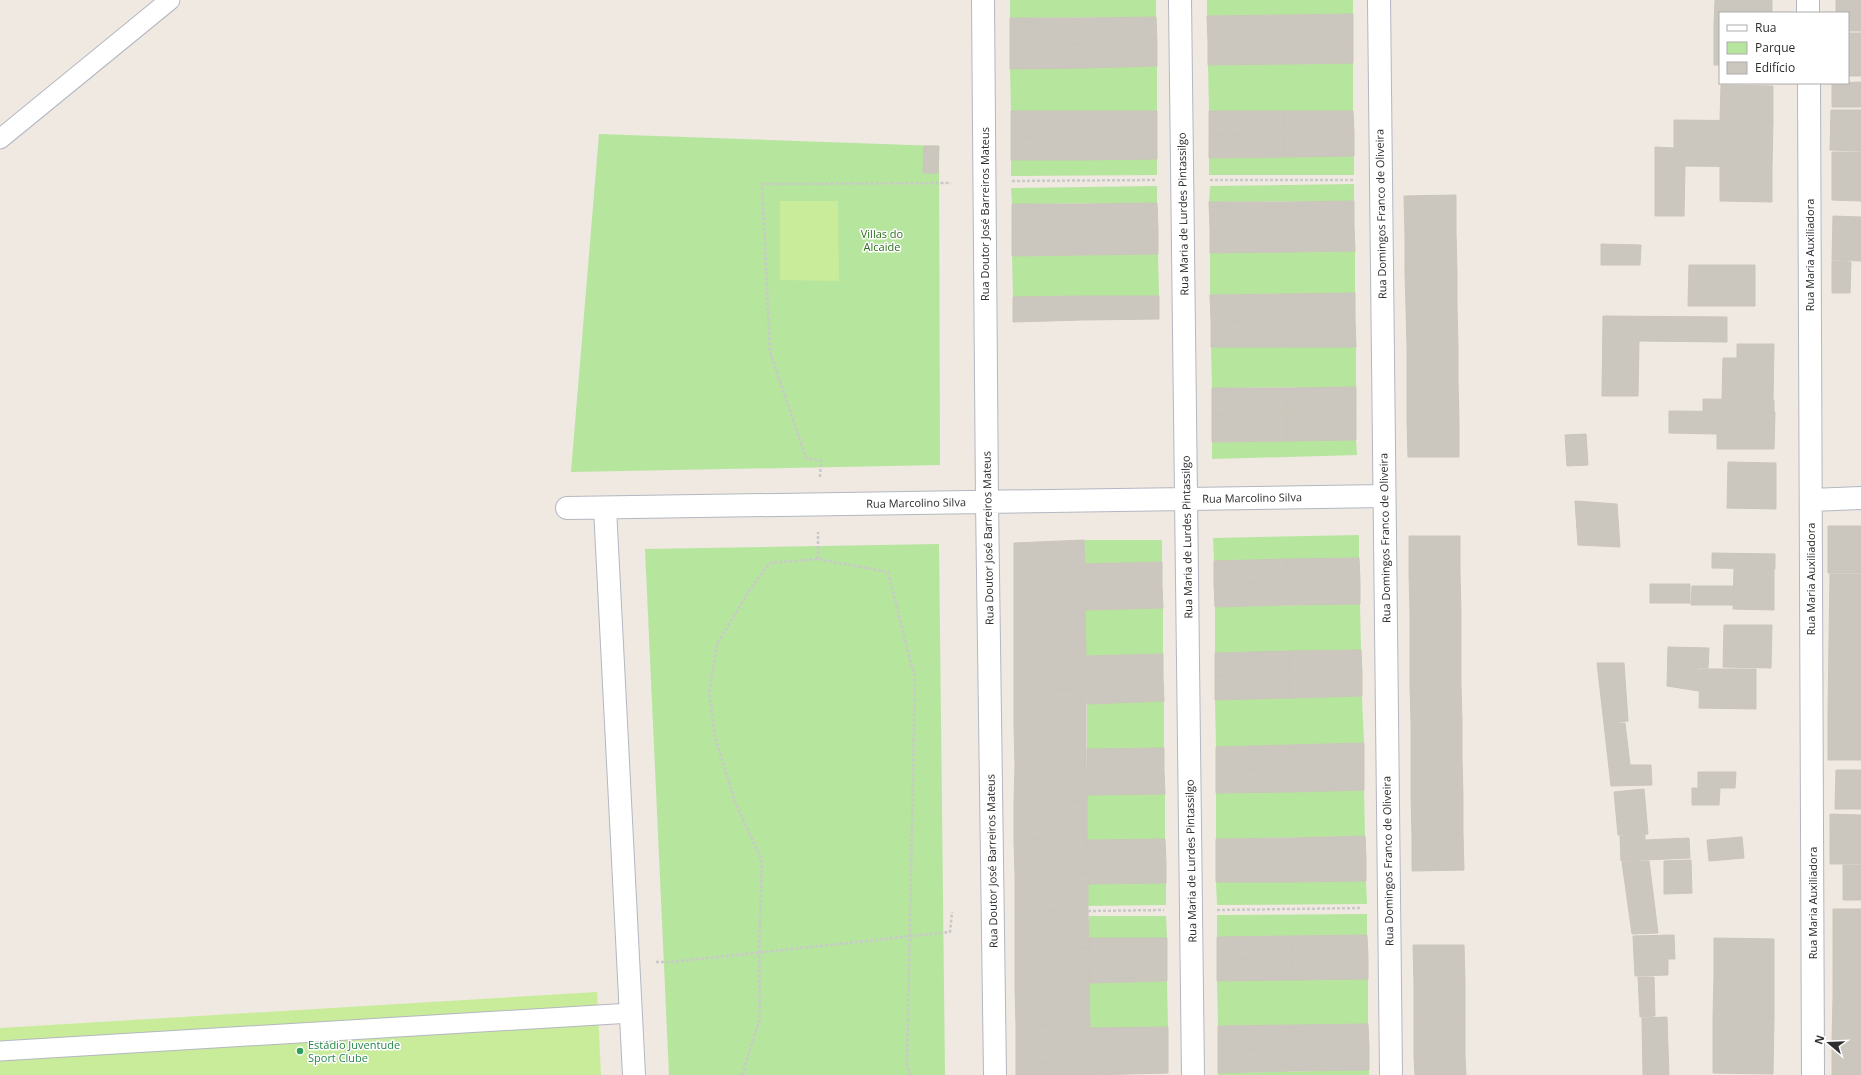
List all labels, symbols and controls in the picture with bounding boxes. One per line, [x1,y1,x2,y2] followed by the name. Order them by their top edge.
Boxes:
[1719,12,1849,84] legend
[1755,19,1776,36] text: Rua
[1755,39,1795,56] text: Parque
[1755,59,1795,76] text: Edifício
[977,127,992,301] street label: Rua Doutor José Barreiros Mateus
[1372,129,1389,299] street label: Rua Domingos Franco de Oliveira
[1174,132,1191,296] street label: Rua Maria de Lurdes Pintassilgo
[1802,199,1817,311] street label: Rua Maria Auxiliadora
[861,226,904,254] park label: Villas do Alcaide
[978,451,997,625] street label: Rua Doutor José Barreiros Mateus
[1376,453,1393,623] street label: Rua Domingos Franco de Oliveira
[1178,455,1195,619] street label: Rua Maria de Lurdes Pintassilgo
[1202,489,1302,506] street label: Rua Marcolino Silva
[866,494,966,511] street label: Rua Marcolino Silva
[1803,523,1818,635] street label: Rua Maria Auxiliadora
[982,774,1001,948] street label: Rua Doutor José Barreiros Mateus
[1379,776,1396,946] street label: Rua Domingos Franco de Oliveira
[1182,779,1199,943] street label: Rua Maria de Lurdes Pintassilgo
[1805,847,1820,959] street label: Rua Maria Auxiliadora
[1809,1023,1849,1063] north arrow
[1811,1033,1828,1046] text: N
[308,1037,400,1065] place label: Estádio Juventude Sport Clube
[295,1046,305,1056] marker: Estádio Juventude Sport Clube

